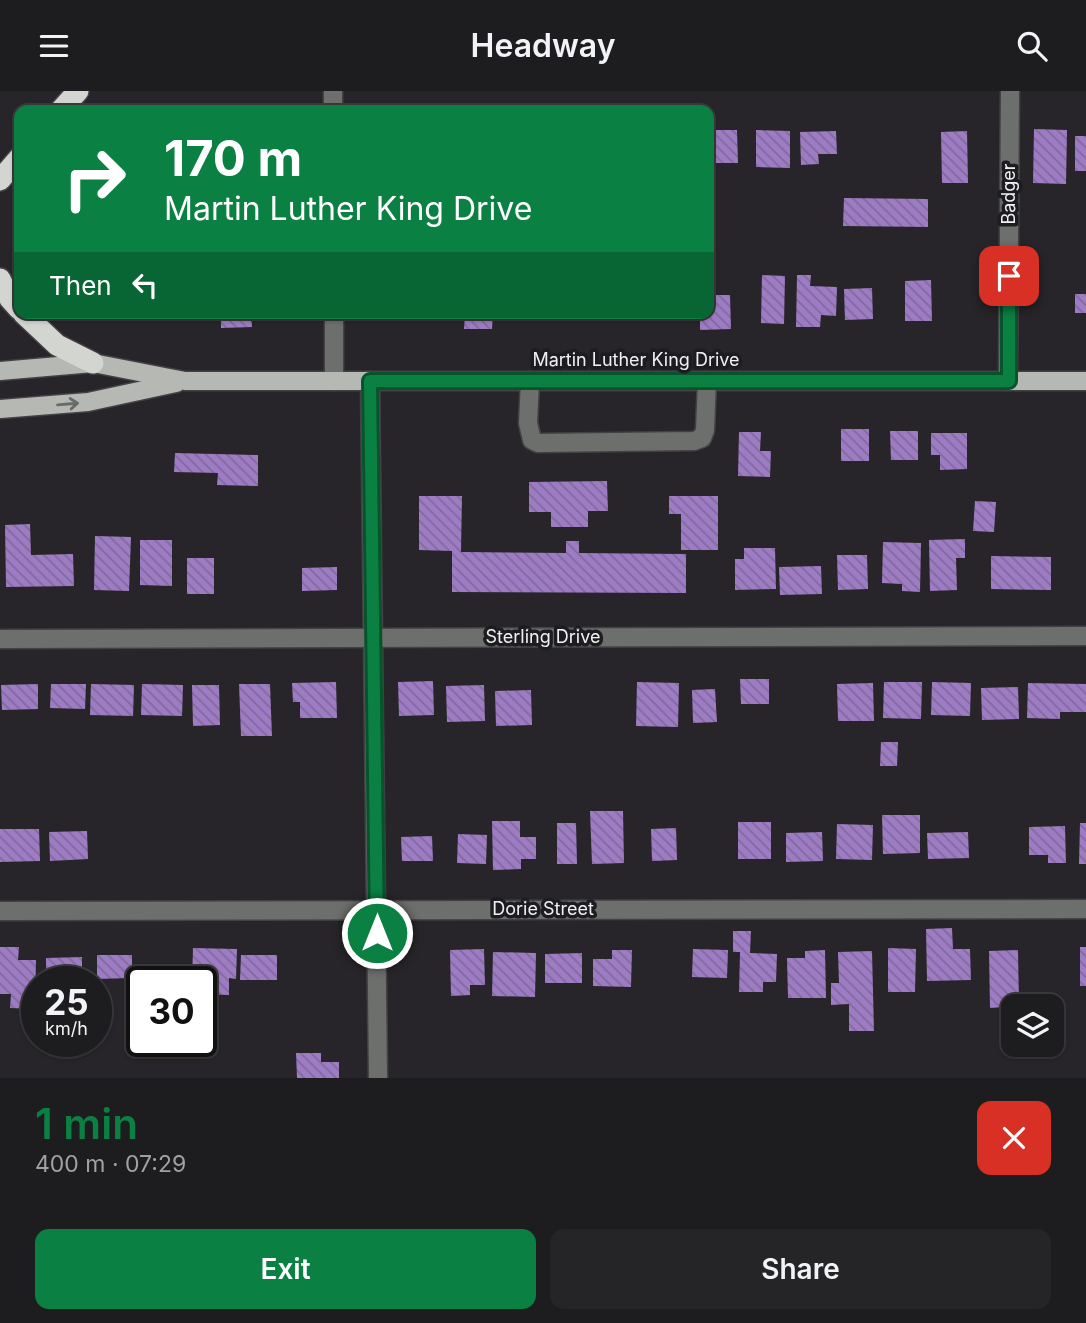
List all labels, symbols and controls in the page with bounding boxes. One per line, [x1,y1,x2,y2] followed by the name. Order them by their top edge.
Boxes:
[471,26,615,65] text: Headway
[35,27,73,65] icon: menu
[1013,27,1051,65] icon: search
[164,129,302,188] text: 170 m
[49,133,140,224] icon: right
[998,163,1019,225] street label: Badger
[164,189,532,228] text: Martin Luther King Drive
[979,246,1039,306] pin
[990,257,1028,295] icon: arrive
[126,266,164,304] icon: left
[49,270,112,301] text: Then
[532,349,740,370] street label: Martin Luther King Drive
[56,397,79,410] one-way arrow
[486,626,600,647] street label: Sterling Drive
[340,896,414,970] position arrow
[492,898,594,919] street label: Dorie Street
[126,966,217,1057] speed limit sign: 30
[44,981,89,1023] text: 25
[1001,994,1064,1057] map controls
[1001,994,1064,1057] button: layers
[45,1018,88,1039] text: km/h
[35,1098,138,1149] text: 1 min
[977,1101,1051,1175] button: close
[35,1150,186,1178] text: 400 m · 07:29
[35,1229,536,1309] button: Exit
[550,1229,1051,1309] button: Share

